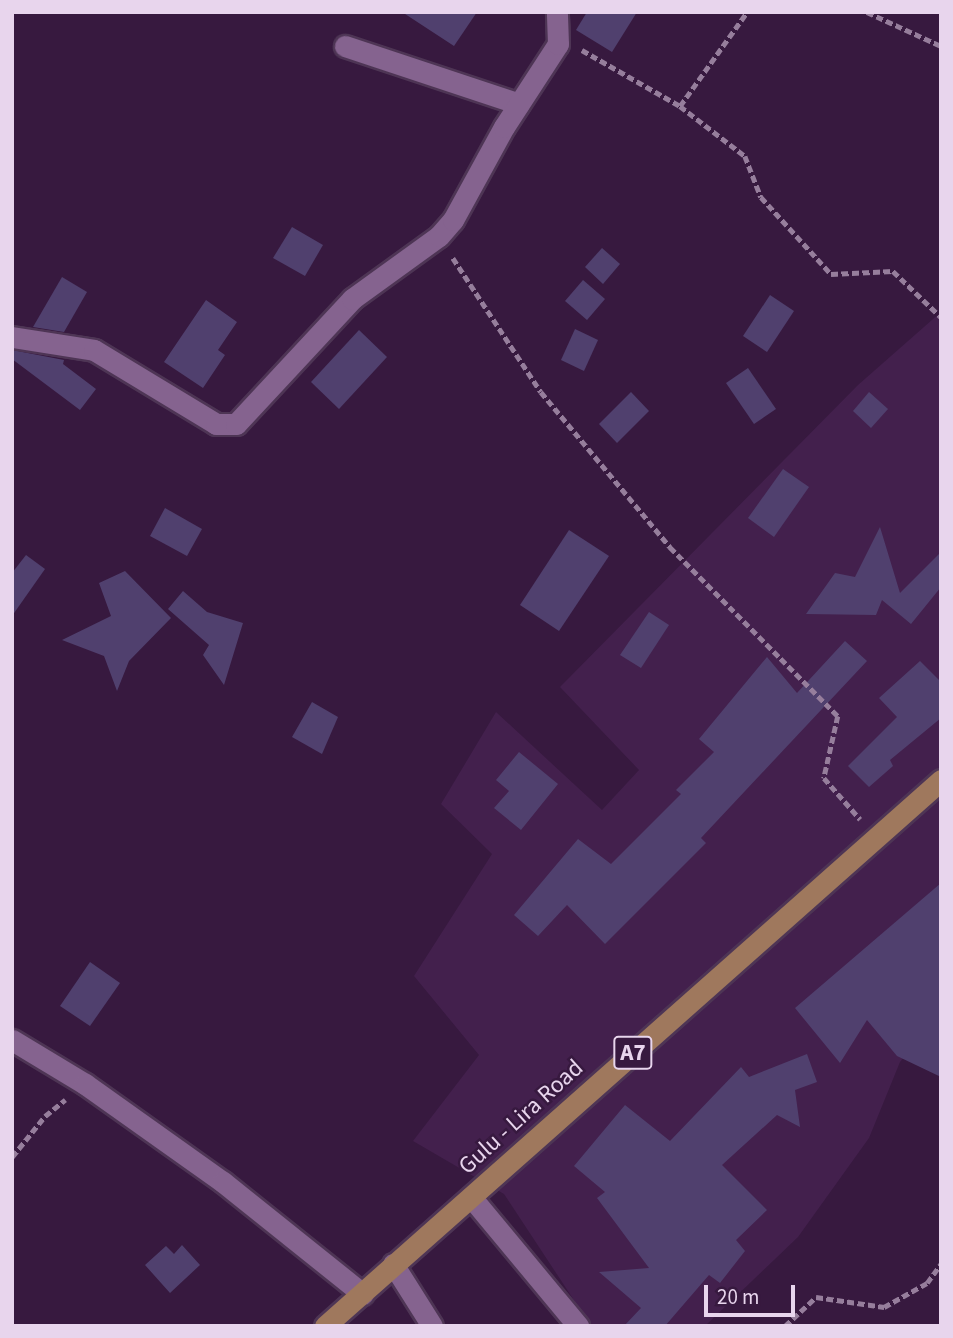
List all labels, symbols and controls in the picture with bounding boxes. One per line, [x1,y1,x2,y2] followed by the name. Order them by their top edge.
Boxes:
[612,1034,654,1072] road number: A7
[453,1053,589,1181] street label: Gulu - Lira Road
[708,1272,799,1316] scale bar
[717,1282,759,1312] text: 20 m

